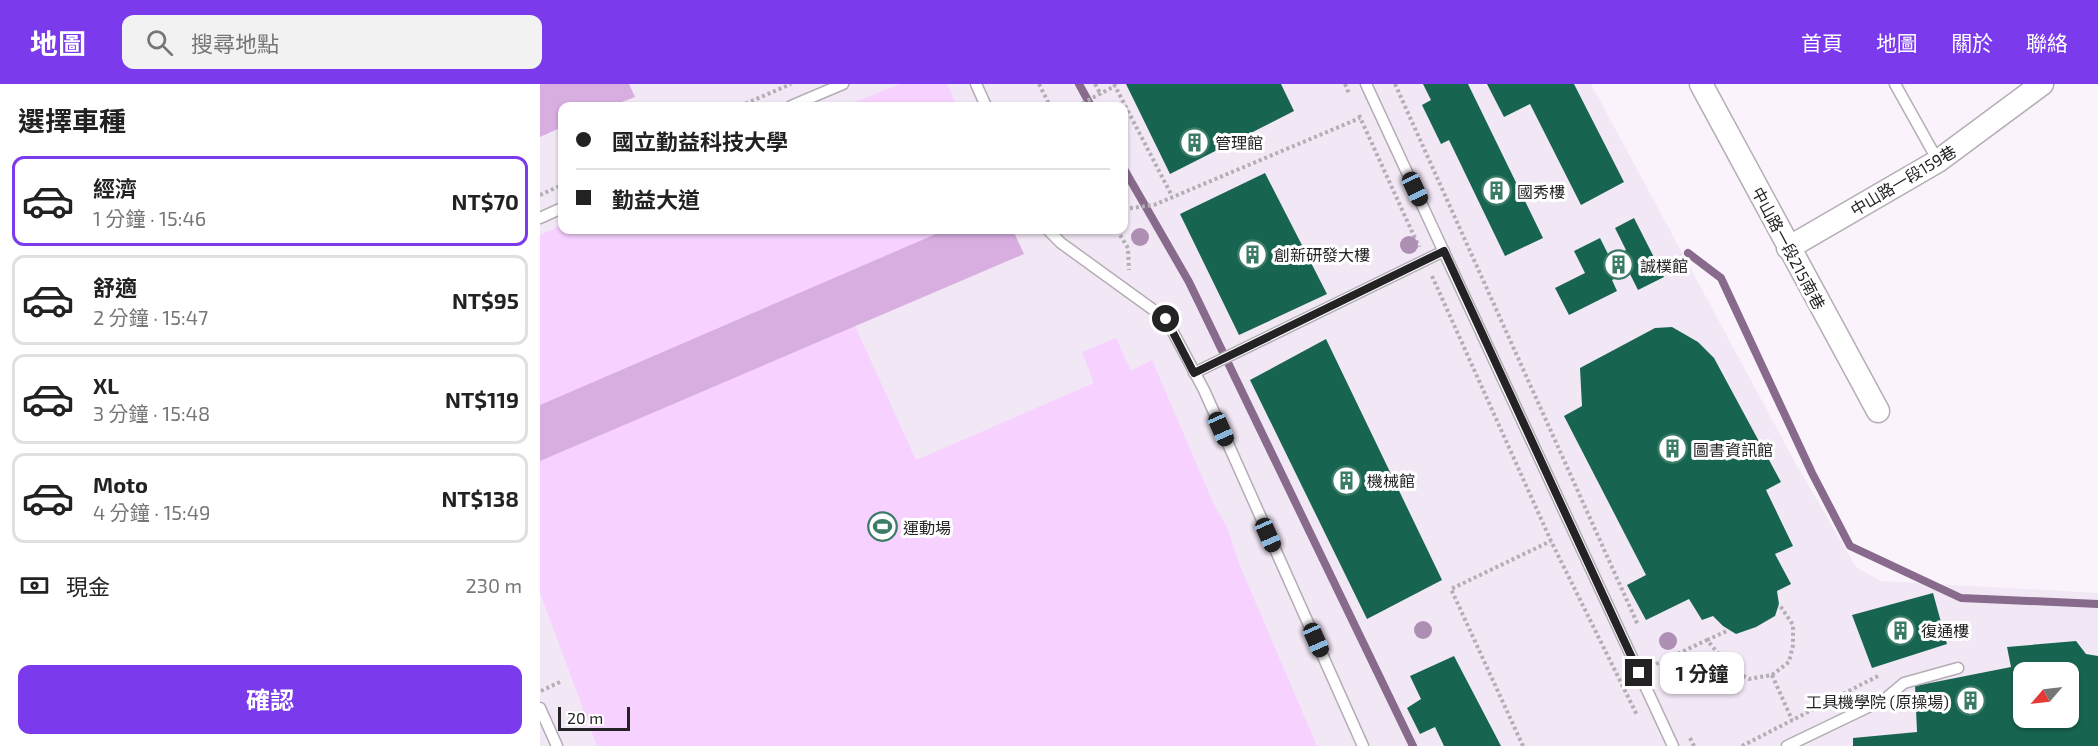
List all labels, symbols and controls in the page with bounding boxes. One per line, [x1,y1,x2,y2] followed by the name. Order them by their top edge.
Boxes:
[122,15,542,69] search box
[30,26,86,60] text: 地圖
[143,26,176,59] icon: search
[191,30,279,56] text: 搜尋地點
[1801,30,1843,55] text: 首頁
[1876,30,1918,55] text: 地圖
[1951,30,1993,55] text: 關於
[2026,30,2068,55] text: 聯絡
[18,104,126,136] text: 選擇車種
[1178,126,1210,158] building icon: 管理館
[612,128,788,154] text: 國立勤益科技大學
[1215,133,1263,152] place label: 管理館
[1847,141,1959,219] street label: 中山路一段159巷
[1399,169,1431,209] car
[21,174,75,228] icon: car
[93,175,137,201] text: 經濟
[1480,175,1512,207] building icon: 國秀樓
[1517,182,1565,201] place label: 國秀樓
[1749,184,1829,312] street label: 中山路一段215南巷
[612,186,700,212] text: 勤益大道
[452,188,519,214] text: NT$70
[93,206,206,230] text: 1 分鐘 · 15:46
[1237,238,1269,270] building icon: 創新研發大樓
[1274,245,1370,264] place label: 創新研發大樓
[1603,249,1635,281] building icon: 誠樸館
[1640,256,1688,275] place label: 誠樸館
[21,273,75,327] icon: car
[93,274,137,300] text: 舒適
[452,287,519,313] text: NT$95
[93,305,208,329] text: 2 分鐘 · 15:47
[1152,305,1179,332] route start
[21,372,75,426] icon: car
[93,372,119,398] text: XL
[445,386,519,412] text: NT$119
[93,401,210,425] text: 3 分鐘 · 15:48
[1205,409,1237,449] car
[1656,433,1688,465] building icon: 圖書資訊館
[1693,440,1773,459] place label: 圖書資訊館
[1330,464,1362,496] building icon: 機械館
[21,471,75,525] icon: car
[93,471,148,497] text: Moto
[1367,471,1415,490] place label: 機械館
[441,485,519,511] text: NT$138
[93,500,211,524] text: 4 分鐘 · 15:49
[866,511,898,543] sports icon: 運動場
[1252,515,1284,555] car
[903,518,951,537] place label: 運動場
[18,569,51,602] icon: cash
[66,573,110,599] text: 現金
[466,573,522,597] text: 230 m
[1884,614,1916,646] building icon: 復通樓
[1300,620,1332,660] car
[1921,621,1969,640] place label: 復通樓
[1660,652,1744,694] callout: 1 分鐘
[1625,659,1652,686] route end
[1676,661,1728,685] text: 1 分鐘
[2013,662,2079,728] north arrow
[2013,662,2079,728] map controls
[18,665,522,734] button: 確認
[1954,685,1986,717] building icon: 工具機學院 (原操場)
[1806,692,1949,711] place label: 工具機學院 (原操場)
[558,704,630,732] scale bar
[567,708,603,727] text: 20 m

